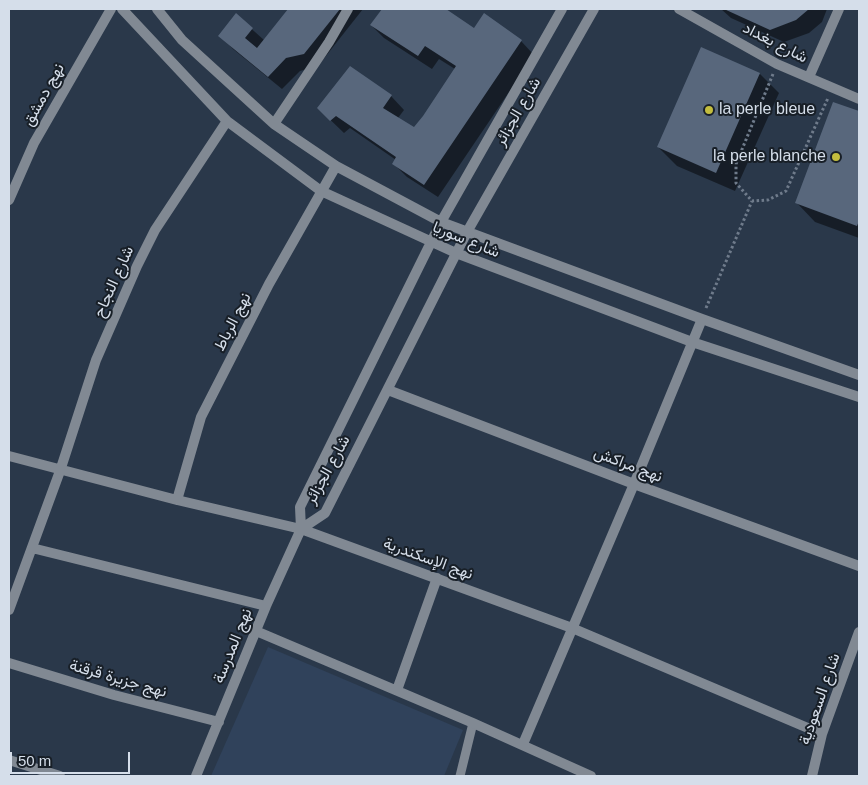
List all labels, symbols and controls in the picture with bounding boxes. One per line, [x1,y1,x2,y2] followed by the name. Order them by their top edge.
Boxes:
[739,18,811,68] street label: شارع بغداد
[19,60,69,130] street label: نهج دمشق
[491,74,545,150] street label: شارع الجزائر
[719,100,815,120] place label: la perle bleue
[703,104,715,116] marker: la perle bleue
[713,147,826,167] place label: la perle blanche
[830,151,842,163] marker: la perle blanche
[429,218,503,262] street label: شارع سوريا
[90,243,138,321] street label: شارع النجاح
[210,290,256,354] street label: نهج الرباط
[301,432,355,508] street label: شارع الجزائر
[591,443,665,487] street label: نهج مراكش
[380,534,476,584] street label: نهج الإسكندرية
[209,606,257,686] street label: نهج المدرسة
[795,651,845,747] street label: شارع السعودية
[67,656,169,702] street label: نهج جزيرة قرقنة
[12,742,132,774] scale bar
[18,752,51,769] text: 50 m

